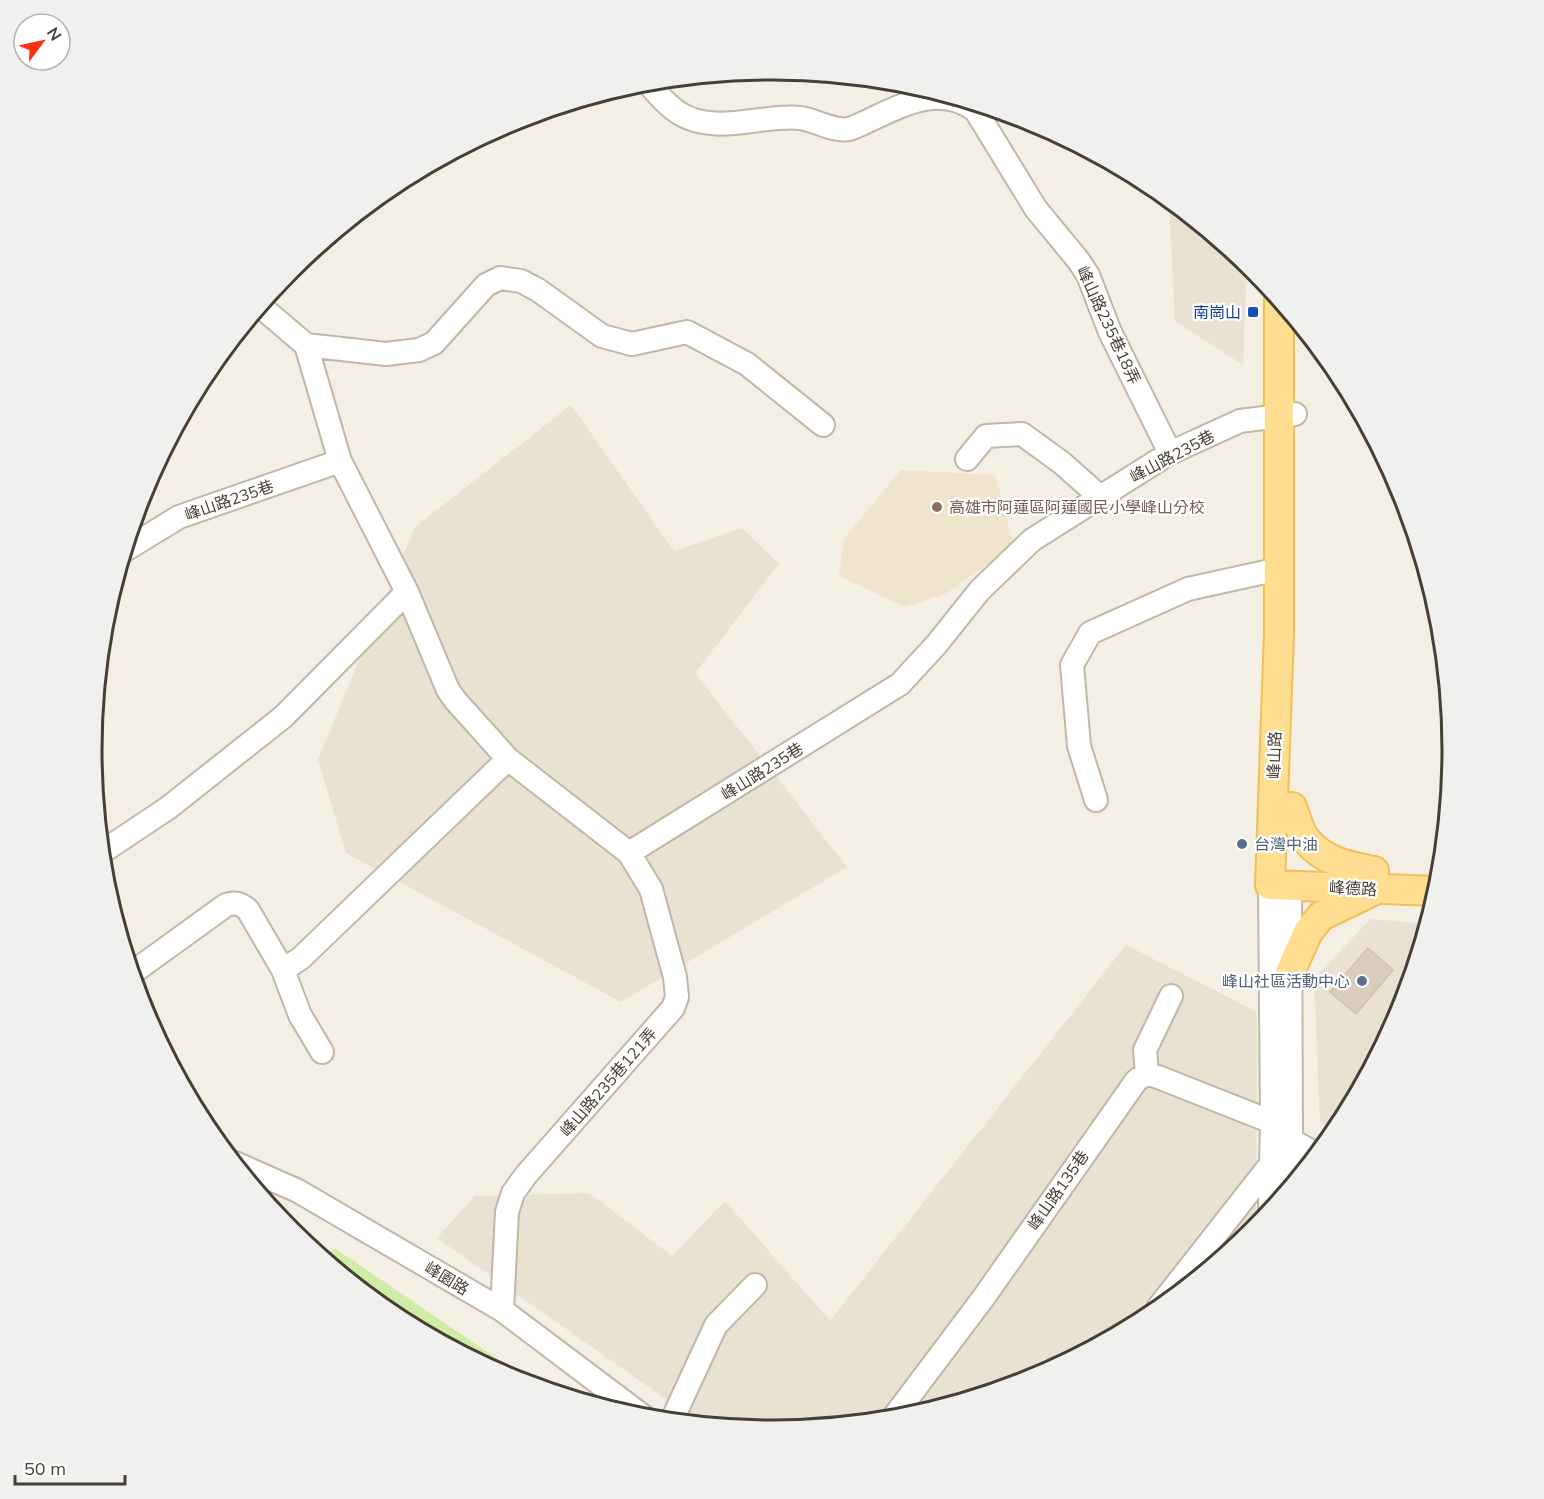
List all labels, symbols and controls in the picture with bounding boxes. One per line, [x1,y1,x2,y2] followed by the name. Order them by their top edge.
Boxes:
[12,12,72,72] north arrow
[43,23,66,44] text: N
[1073,263,1145,387] street label: 峰山路235巷18弄
[1193,302,1241,322] place label: 南崗山
[1246,305,1260,319] marker: 南崗山
[1126,425,1218,487] street label: 峰山路235巷
[182,475,276,525] street label: 峰山路235巷
[949,497,1205,517] place label: 高雄市阿蓮區阿蓮國民小學峰山分校
[930,500,944,514] marker: 高雄市阿蓮區阿蓮國民小學峰山分校
[1263,731,1285,779] street label: 峰山路
[717,738,807,804] street label: 峰山路235巷
[1254,834,1318,854] place label: 台灣中油
[1235,837,1249,851] marker: 台灣中油
[1329,877,1377,899] street label: 峰德路
[1222,971,1350,991] place label: 峰山社區活動中心
[1355,974,1369,988] marker: 峰山社區活動中心
[555,1024,661,1140] street label: 峰山路235巷121弄
[1023,1146,1093,1234] street label: 峰山路135巷
[421,1257,473,1299] street label: 峰園路
[15,1448,124,1486] scale bar
[24,1457,66,1480] text: 50 m

